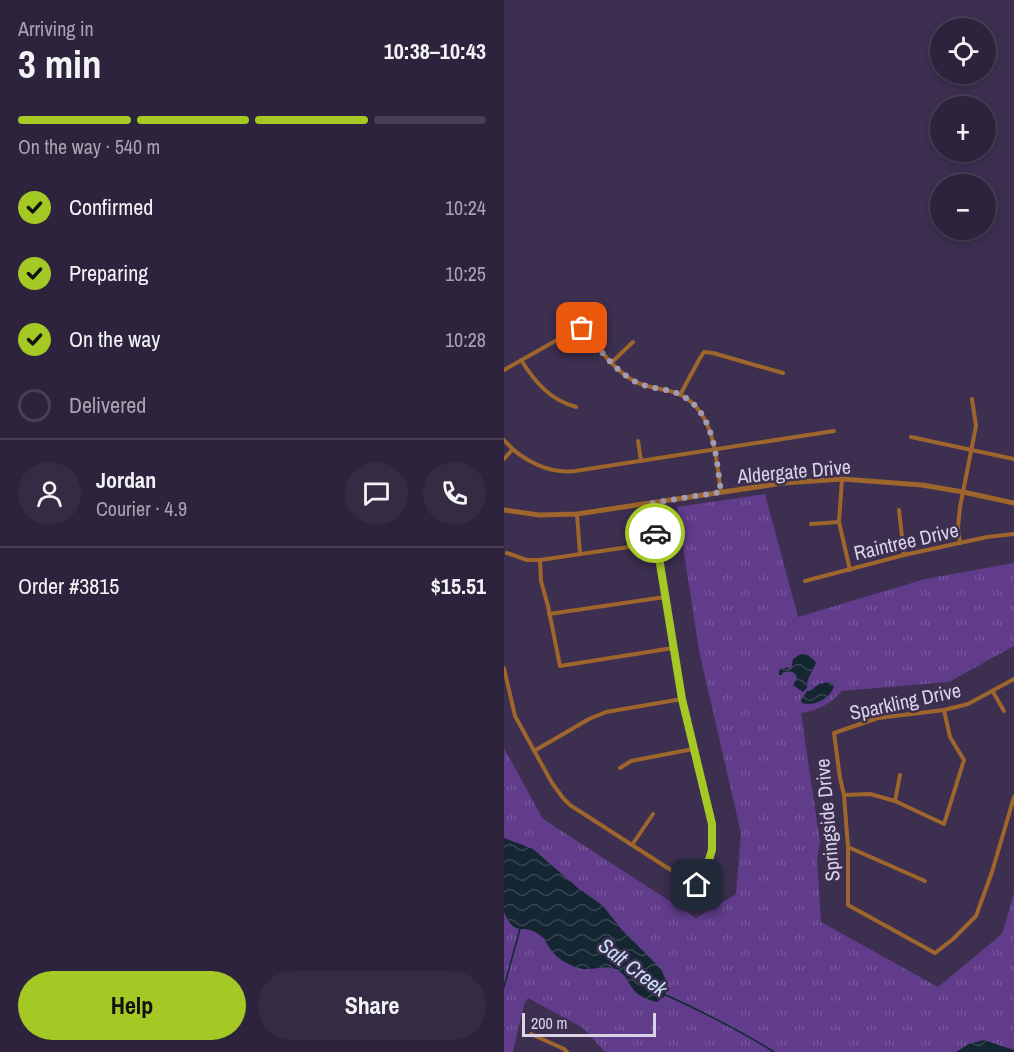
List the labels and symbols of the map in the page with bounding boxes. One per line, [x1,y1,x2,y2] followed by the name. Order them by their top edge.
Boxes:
[556,302,607,353] pin
[735,453,852,490] street label: Aldergate Drive
[625,503,685,563] courier
[851,516,961,566] street label: Raintree Drive
[847,676,963,726] street label: Sparkling Drive
[808,758,846,882] street label: Springside Drive
[671,859,722,910] pin
[592,931,675,1004] water label: Salt Creek
[522,1010,656,1038] scale bar

